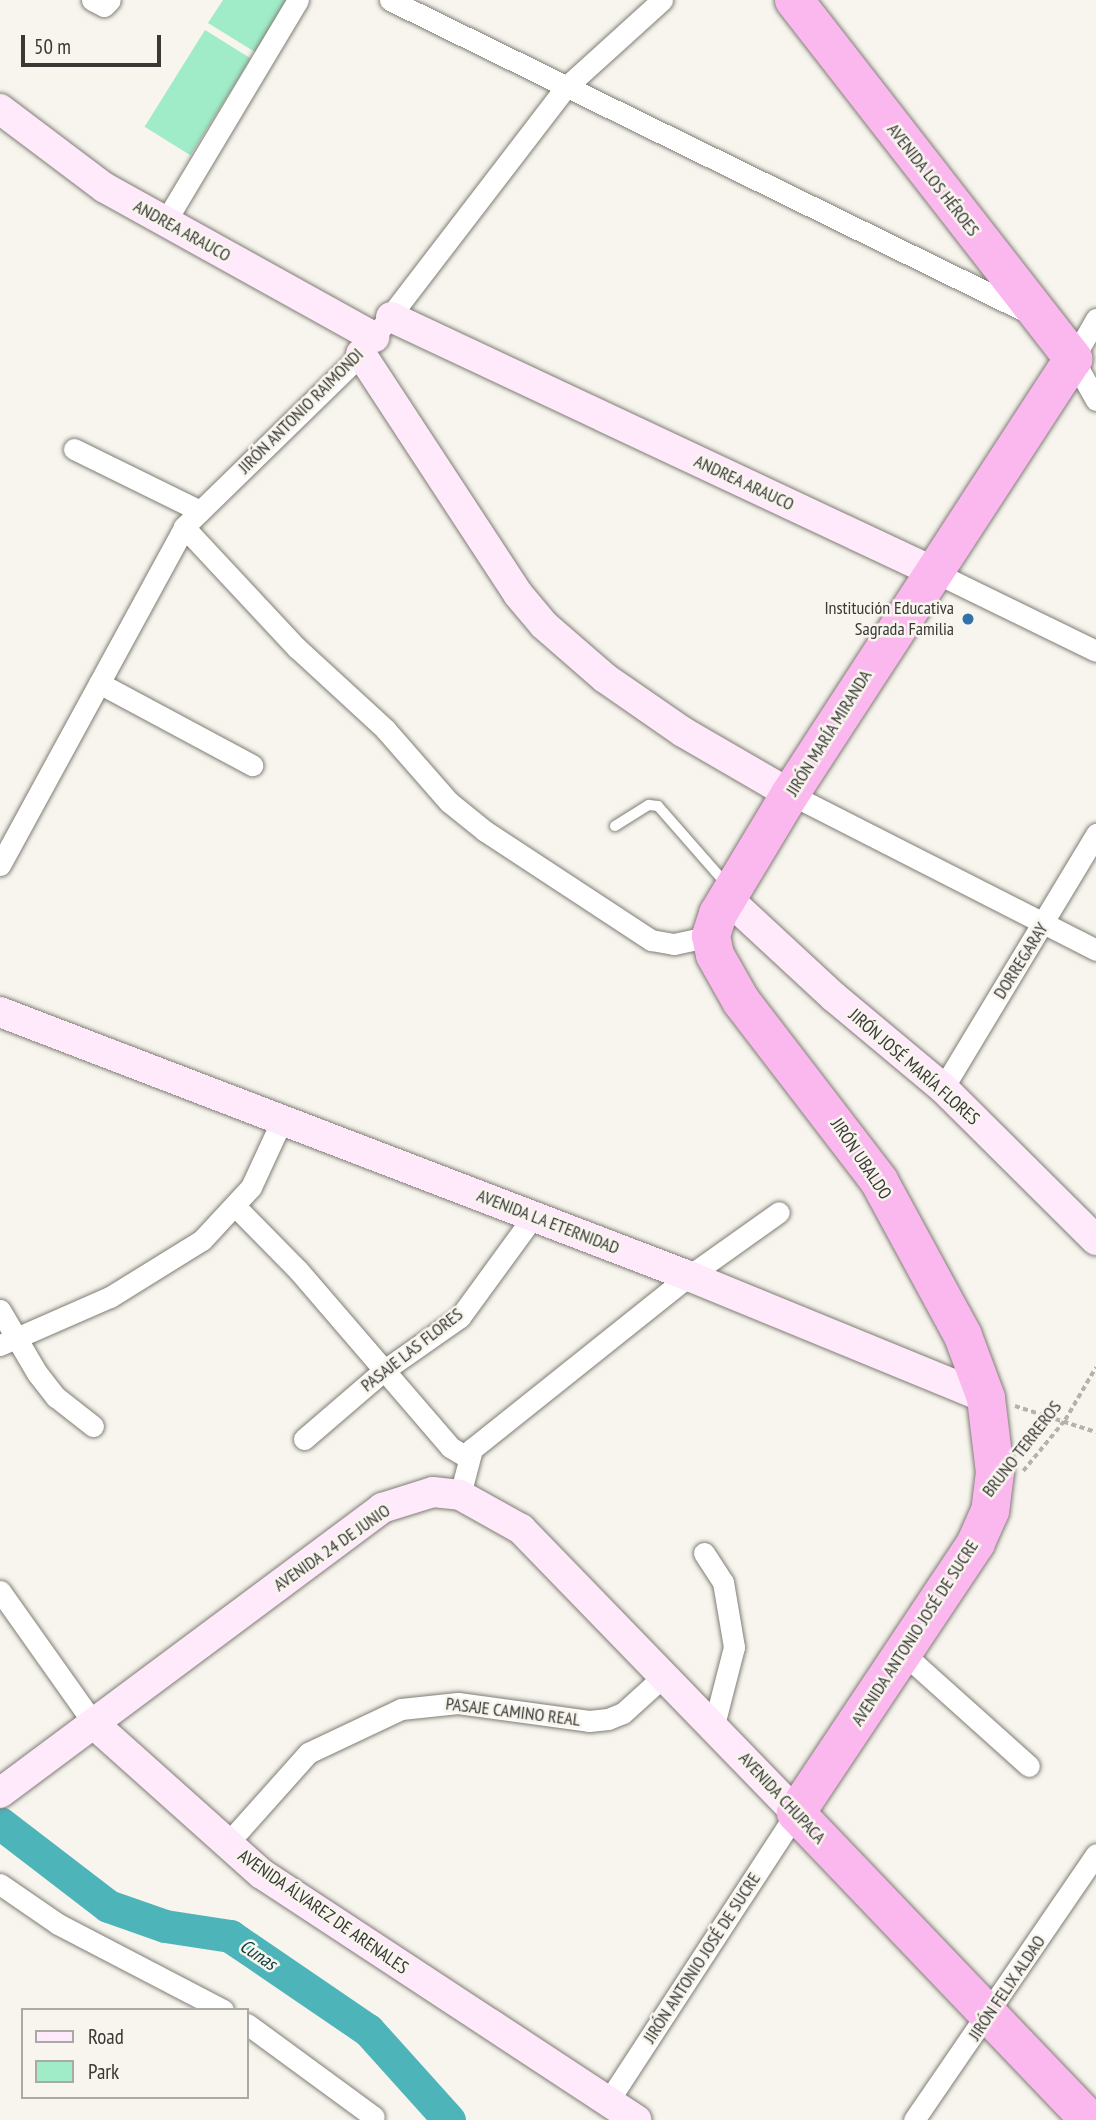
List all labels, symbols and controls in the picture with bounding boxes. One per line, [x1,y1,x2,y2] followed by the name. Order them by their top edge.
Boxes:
[24,21,164,65] scale bar
[34,33,71,60] text: 50 m
[882,119,984,241] street label: AVENIDA LOS HÉROES
[129,195,235,267] street label: ANDREA ARAUCO
[234,344,368,478] street label: JIRÓN ANTONIO RAIMONDI
[690,450,798,516] street label: ANDREA ARAUCO
[824,598,954,640] place label: Institución Educativa Sagrada Familia
[960,611,976,627] marker: Institución Educativa Sagrada Familia
[781,666,877,800] street label: JIRÓN MARÍA MIRANDA
[989,919,1053,1003] street label: DORREGARAY
[844,1004,984,1130] street label: JIRÓN JOSÉ MARÍA FLORES
[826,1114,896,1204] street label: JIRÓN UBALDO
[473,1185,623,1259] street label: AVENIDA LA ETERNIDAD
[357,1304,467,1396] street label: PASAJE LAS FLORES
[978,1397,1066,1501] street label: BRUNO TERREROS
[269,1500,395,1596] street label: AVENIDA 24 DE JUNIO
[846,1536,984,1730] street label: AVENIDA ANTONIO JOSÉ DE SUCRE
[444,1693,582,1731] street label: PASAJE CAMINO REAL
[734,1747,830,1849] street label: AVENIDA CHUPACA
[233,1844,413,1980] street label: AVENIDA ÁLVAREZ DE ARENALES
[639,1869,765,2047] street label: JIRÓN ANTONIO JOSÉ DE SUCRE
[964,1931,1050,2045] street label: JIRÓN FELIX ALDAO
[235,1935,281,1975] water label: Cunas
[21,2008,248,2099] legend
[88,2023,124,2050] text: Road
[88,2058,119,2085] text: Park

